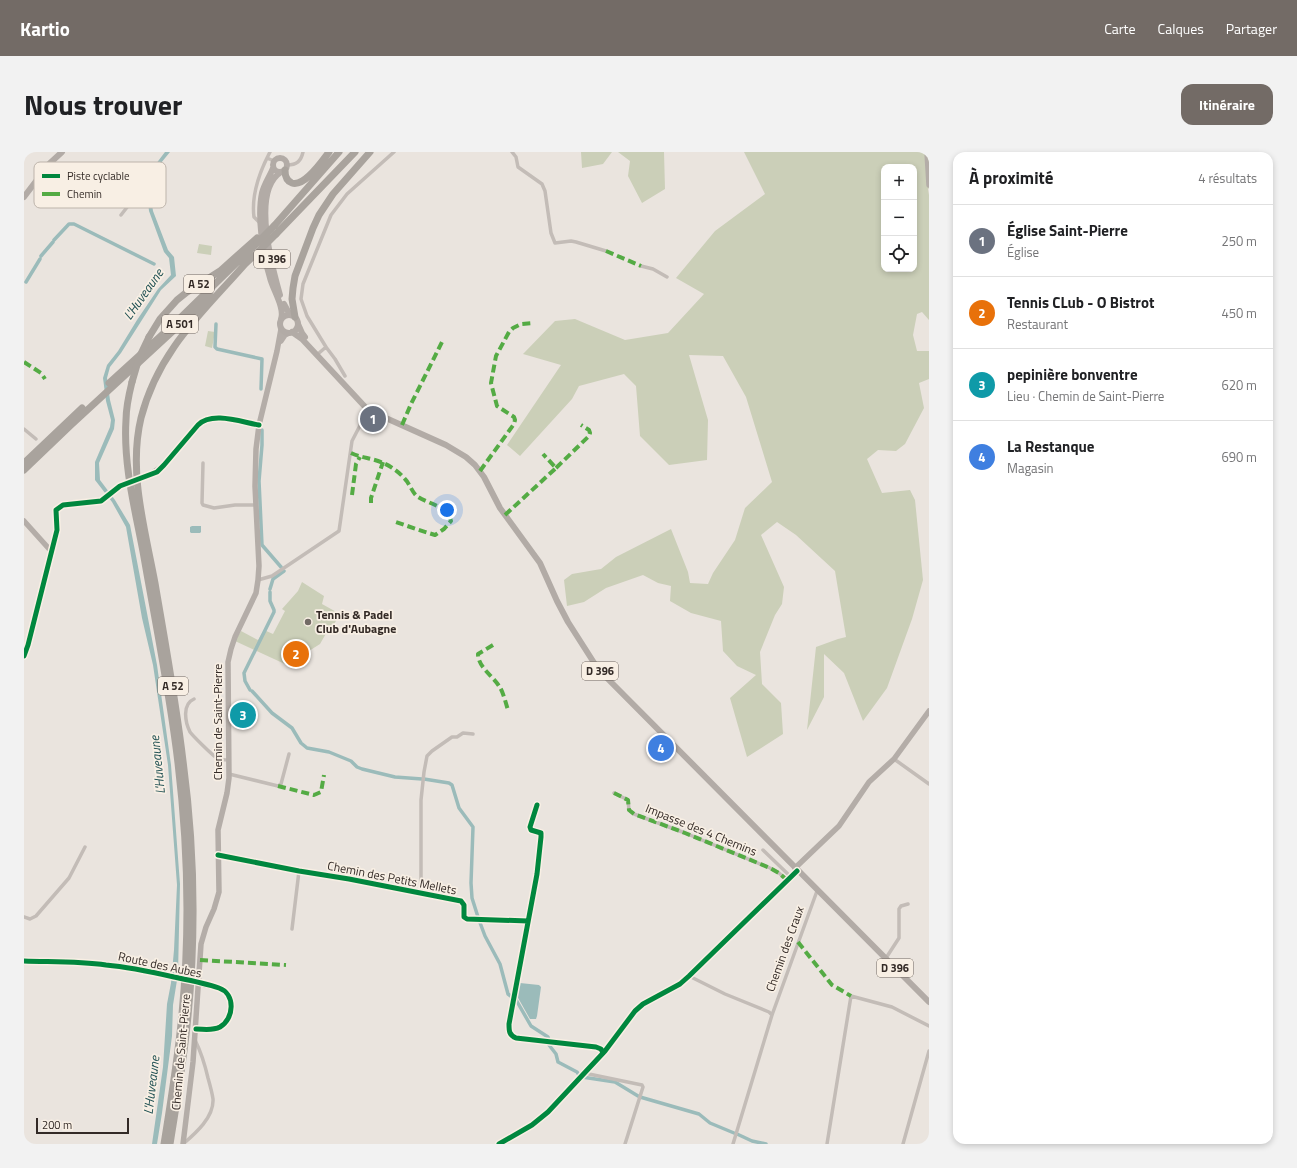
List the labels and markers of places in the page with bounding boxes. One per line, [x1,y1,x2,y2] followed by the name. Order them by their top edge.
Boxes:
[360,404,386,434] pin: 1
[316,605,396,638] place label: Tennis & Padel Club d'Aubagne
[303,617,313,627] marker: Tennis & Padel Club d'Aubagne
[283,639,309,669] pin: 2
[230,700,256,730] pin: 3
[648,733,674,763] pin: 4

